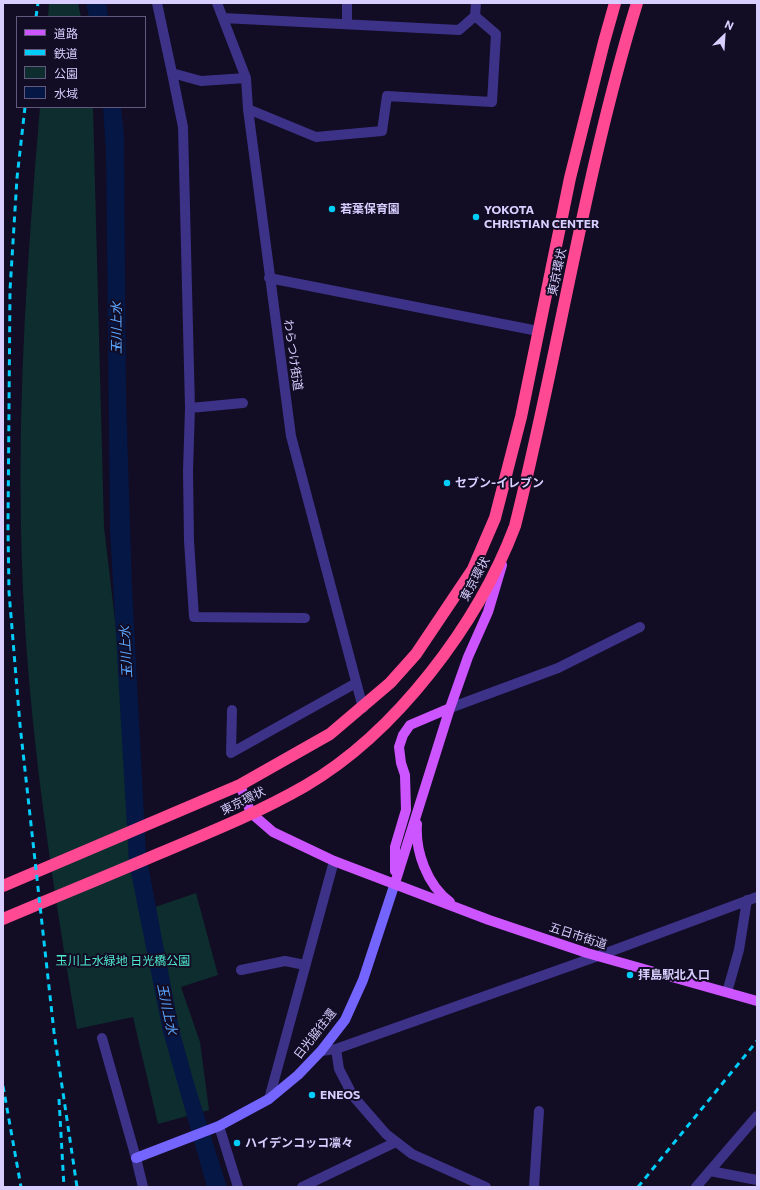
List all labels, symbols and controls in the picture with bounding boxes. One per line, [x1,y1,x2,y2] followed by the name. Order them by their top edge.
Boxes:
[16,16,146,108] legend
[704,16,744,56] north arrow
[723,17,736,32] text: N
[54,26,78,40] text: 道路
[54,46,78,60] text: 鉄道
[54,66,78,80] text: 公園
[54,86,78,100] text: 水域
[340,202,400,216] place label: 若葉保育園
[484,203,599,231] place label: YOKOTA CHRISTIAN CENTER
[327,204,337,214] marker: 若葉保育園
[471,212,481,222] marker: YOKOTA CHRISTIAN CENTER
[545,247,569,297] street label: 東京環状
[109,302,125,354] water label: 玉川上水
[281,318,305,392] street label: わらつけ街道
[455,476,544,490] place label: セブン-イレブン
[442,478,452,488] marker: セブン-イレブン
[457,554,493,604] street label: 東京環状
[117,626,135,678] water label: 玉川上水
[218,784,268,818] street label: 東京環状
[547,920,609,952] street label: 五日市街道
[56,954,190,968] park label: 玉川上水緑地 日光橋公園
[638,968,710,982] place label: 拝島駅北入口
[625,970,635,980] marker: 拝島駅北入口
[154,982,180,1036] water label: 玉川上水
[291,1006,339,1062] street label: 日光脇往還
[320,1088,360,1102] place label: ENEOS
[307,1090,317,1100] marker: ENEOS
[245,1136,353,1150] place label: ハイデンコッコ凛々
[232,1138,242,1148] marker: ハイデンコッコ凛々

